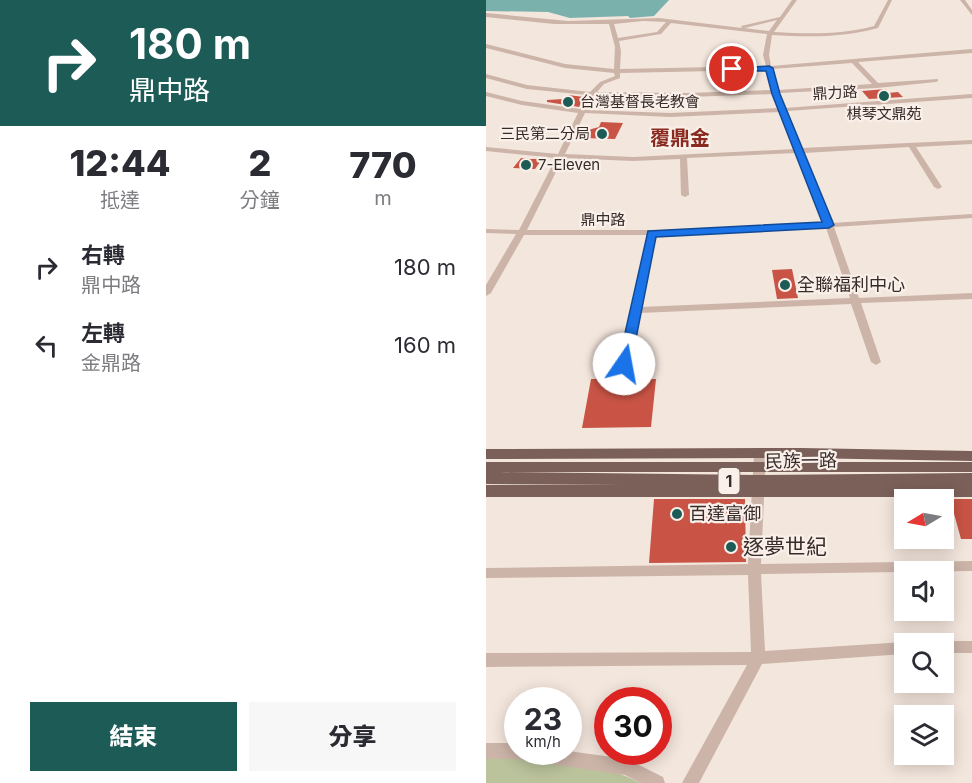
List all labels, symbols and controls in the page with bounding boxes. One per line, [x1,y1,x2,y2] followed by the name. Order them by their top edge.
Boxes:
[129,18,251,69] text: 180 m
[30,24,108,102] icon: right
[706,43,757,94] pin
[715,52,748,85] icon: arrive
[129,74,210,107] text: 鼎中路
[812,82,858,103] street label: 鼎力路
[877,89,891,103] marker: 棋琴文鼎苑
[580,92,700,111] place label: 台灣基督長老教會
[561,95,575,109] marker: 台灣基督長老教會
[846,104,922,123] place label: 棋琴文鼎苑
[500,124,590,143] place label: 三民第二分局
[650,126,710,150] district label: 覆鼎金
[595,127,609,141] marker: 三民第二分局
[69,141,170,185] text: 12:44
[248,141,271,185] text: 2
[349,143,417,187] text: 770
[538,155,600,174] place label: 7-Eleven
[519,158,533,172] marker: 7-Eleven
[374,186,392,210] text: m
[100,188,140,212] text: 抵達
[240,188,280,212] text: 分鐘
[580,210,626,229] street label: 鼎中路
[81,242,125,268] text: 右轉
[30,251,63,284] icon: right
[394,254,456,280] text: 180 m
[81,273,141,297] text: 鼎中路
[797,274,905,295] place label: 全聯福利中心
[778,278,792,292] marker: 全聯福利中心
[81,320,125,346] text: 左轉
[30,329,63,362] icon: left
[394,332,456,358] text: 160 m
[592,332,656,396] position arrow
[81,351,141,375] text: 金鼎路
[765,449,837,472] street label: 民族一路
[718,468,740,494] road number: 1
[894,489,954,549] north arrow
[894,489,954,765] map controls
[689,503,761,524] place label: 百達富御
[670,507,684,521] marker: 百達富御
[743,534,827,559] place label: 逐夢世紀
[724,540,738,554] marker: 逐夢世紀
[894,561,954,621] button: sound
[894,633,954,693] button: search
[594,687,672,765] speed limit sign: 30
[524,701,562,737] text: 23
[30,702,237,771] button: 結束
[249,702,456,771] button: 分享
[894,705,954,765] button: layers
[525,732,561,751] text: km/h

